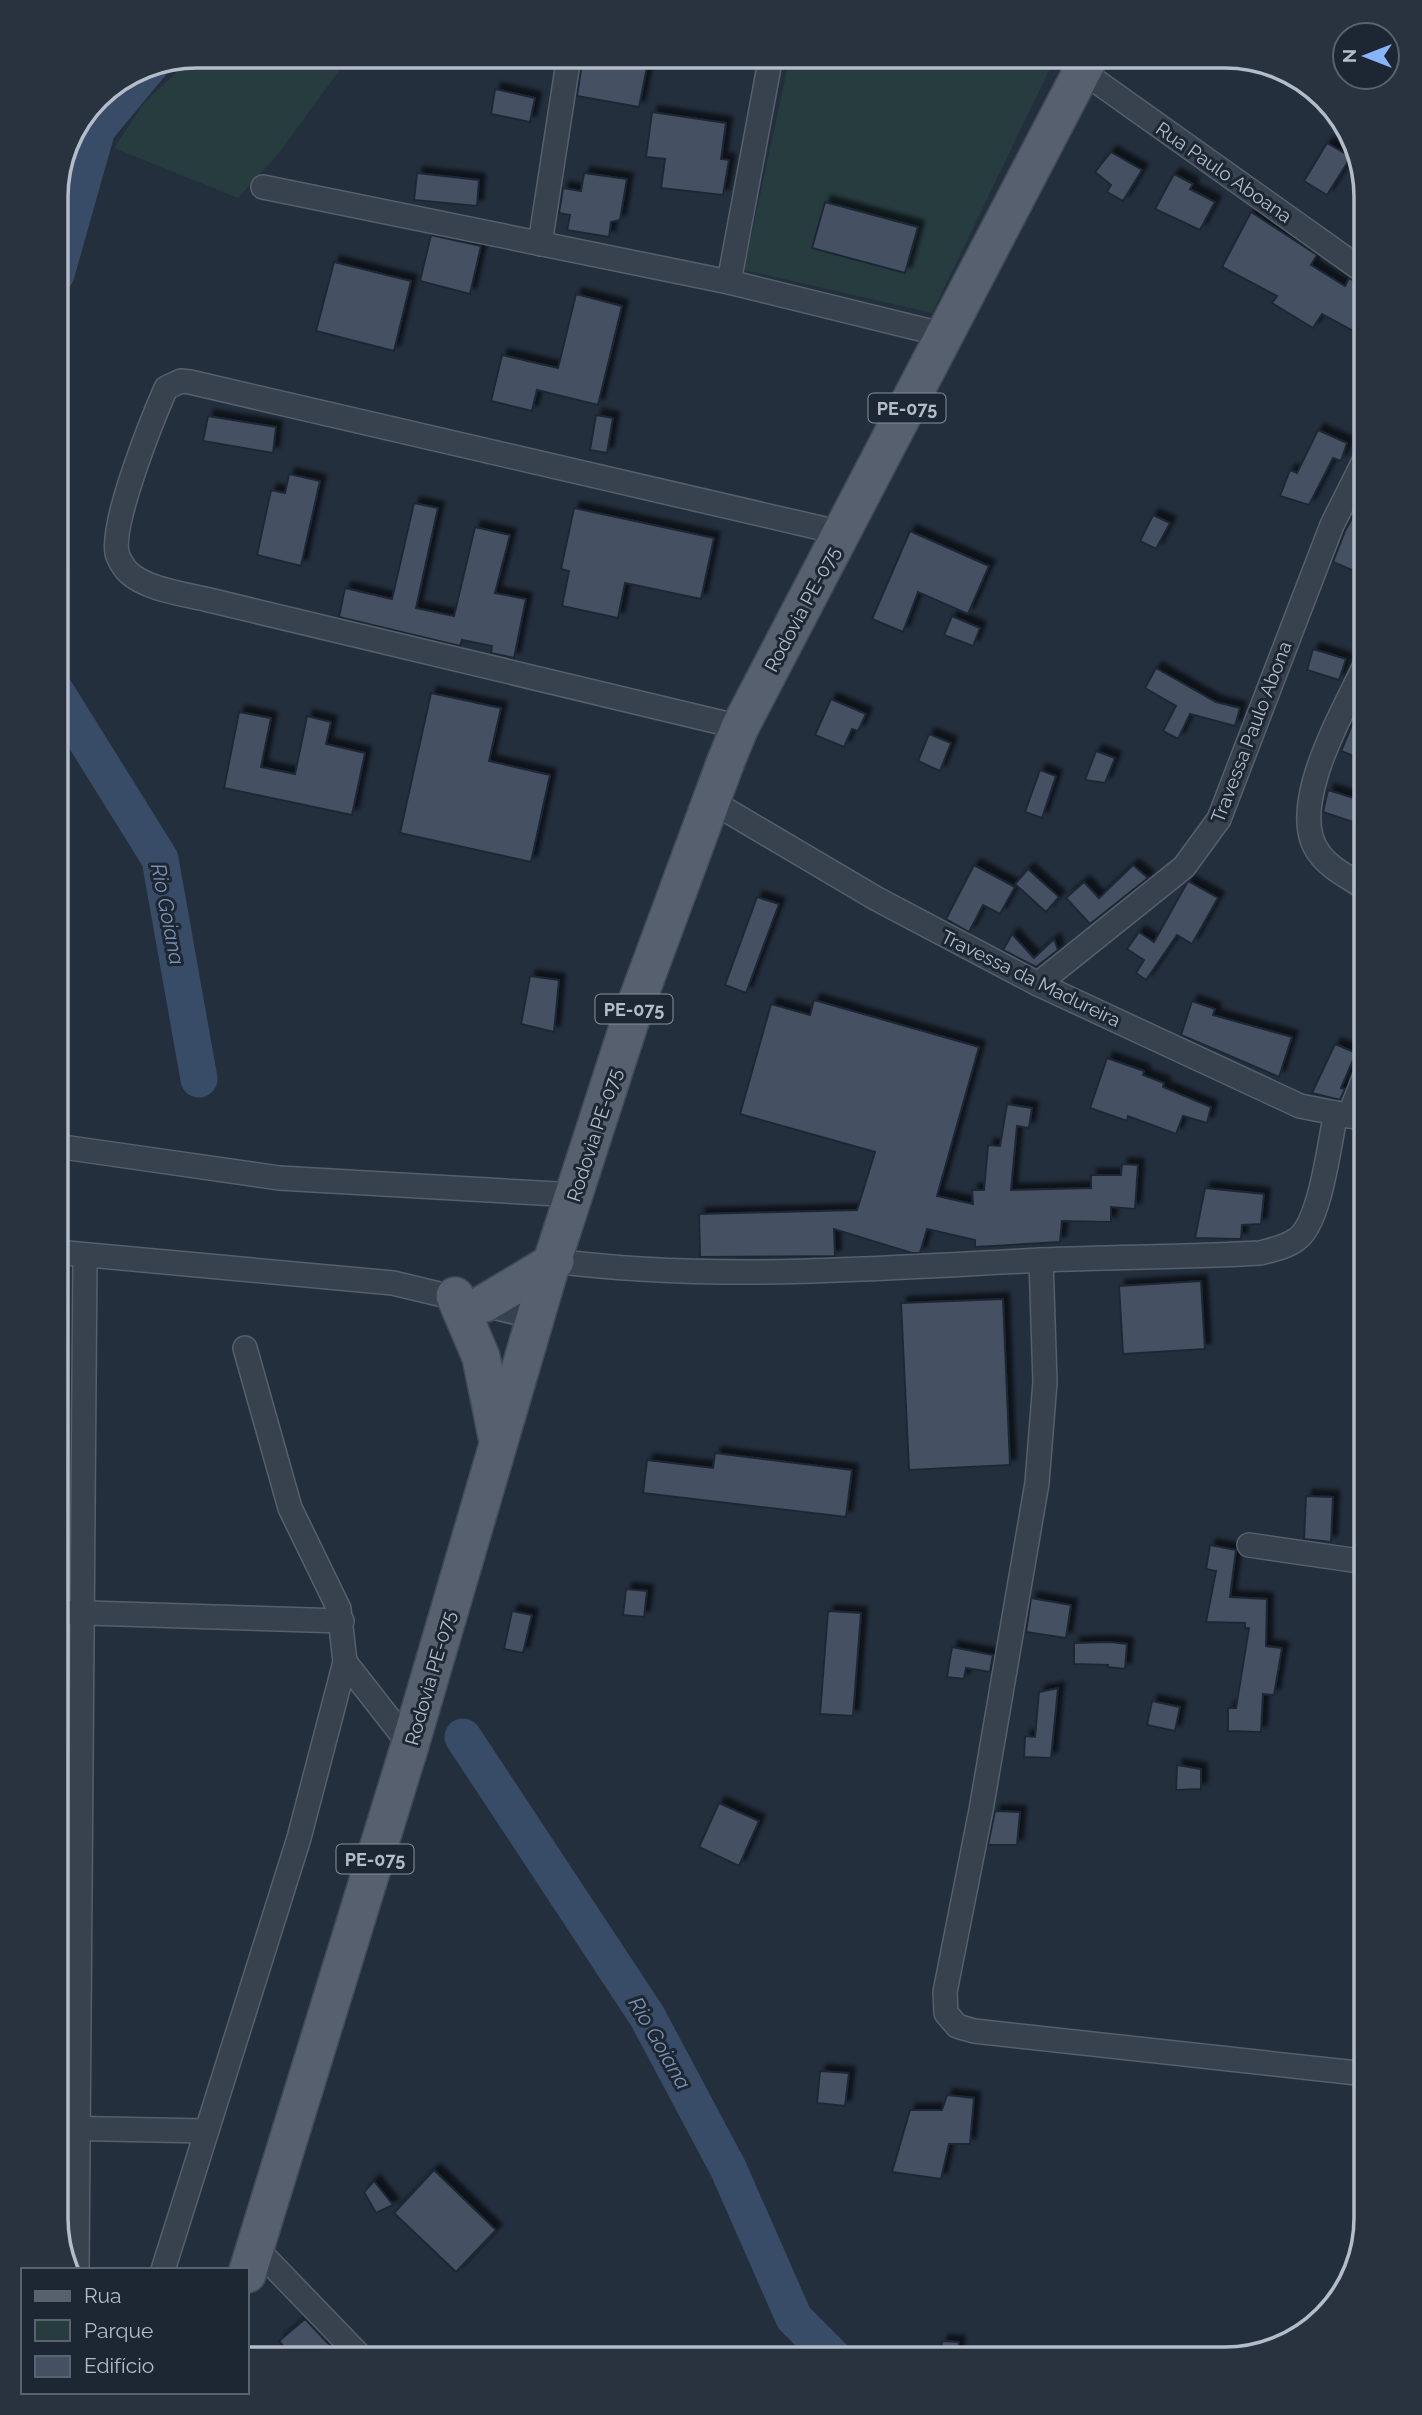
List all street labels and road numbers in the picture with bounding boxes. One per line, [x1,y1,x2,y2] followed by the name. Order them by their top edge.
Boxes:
[1152,117,1296,227] street label: Rua Paulo Aboana
[869,394,946,422] road number: PE-075
[760,543,844,675] street label: Rodovia PE-075
[1206,638,1296,826] street label: Travessa Paulo Abona
[938,925,1124,1031] street label: Travessa da Madureira
[596,994,672,1024] road number: PE-075
[562,1066,626,1204] street label: Rodovia PE-075
[400,1608,460,1748] street label: Rodovia PE-075
[336,1844,414,1873] road number: PE-075

